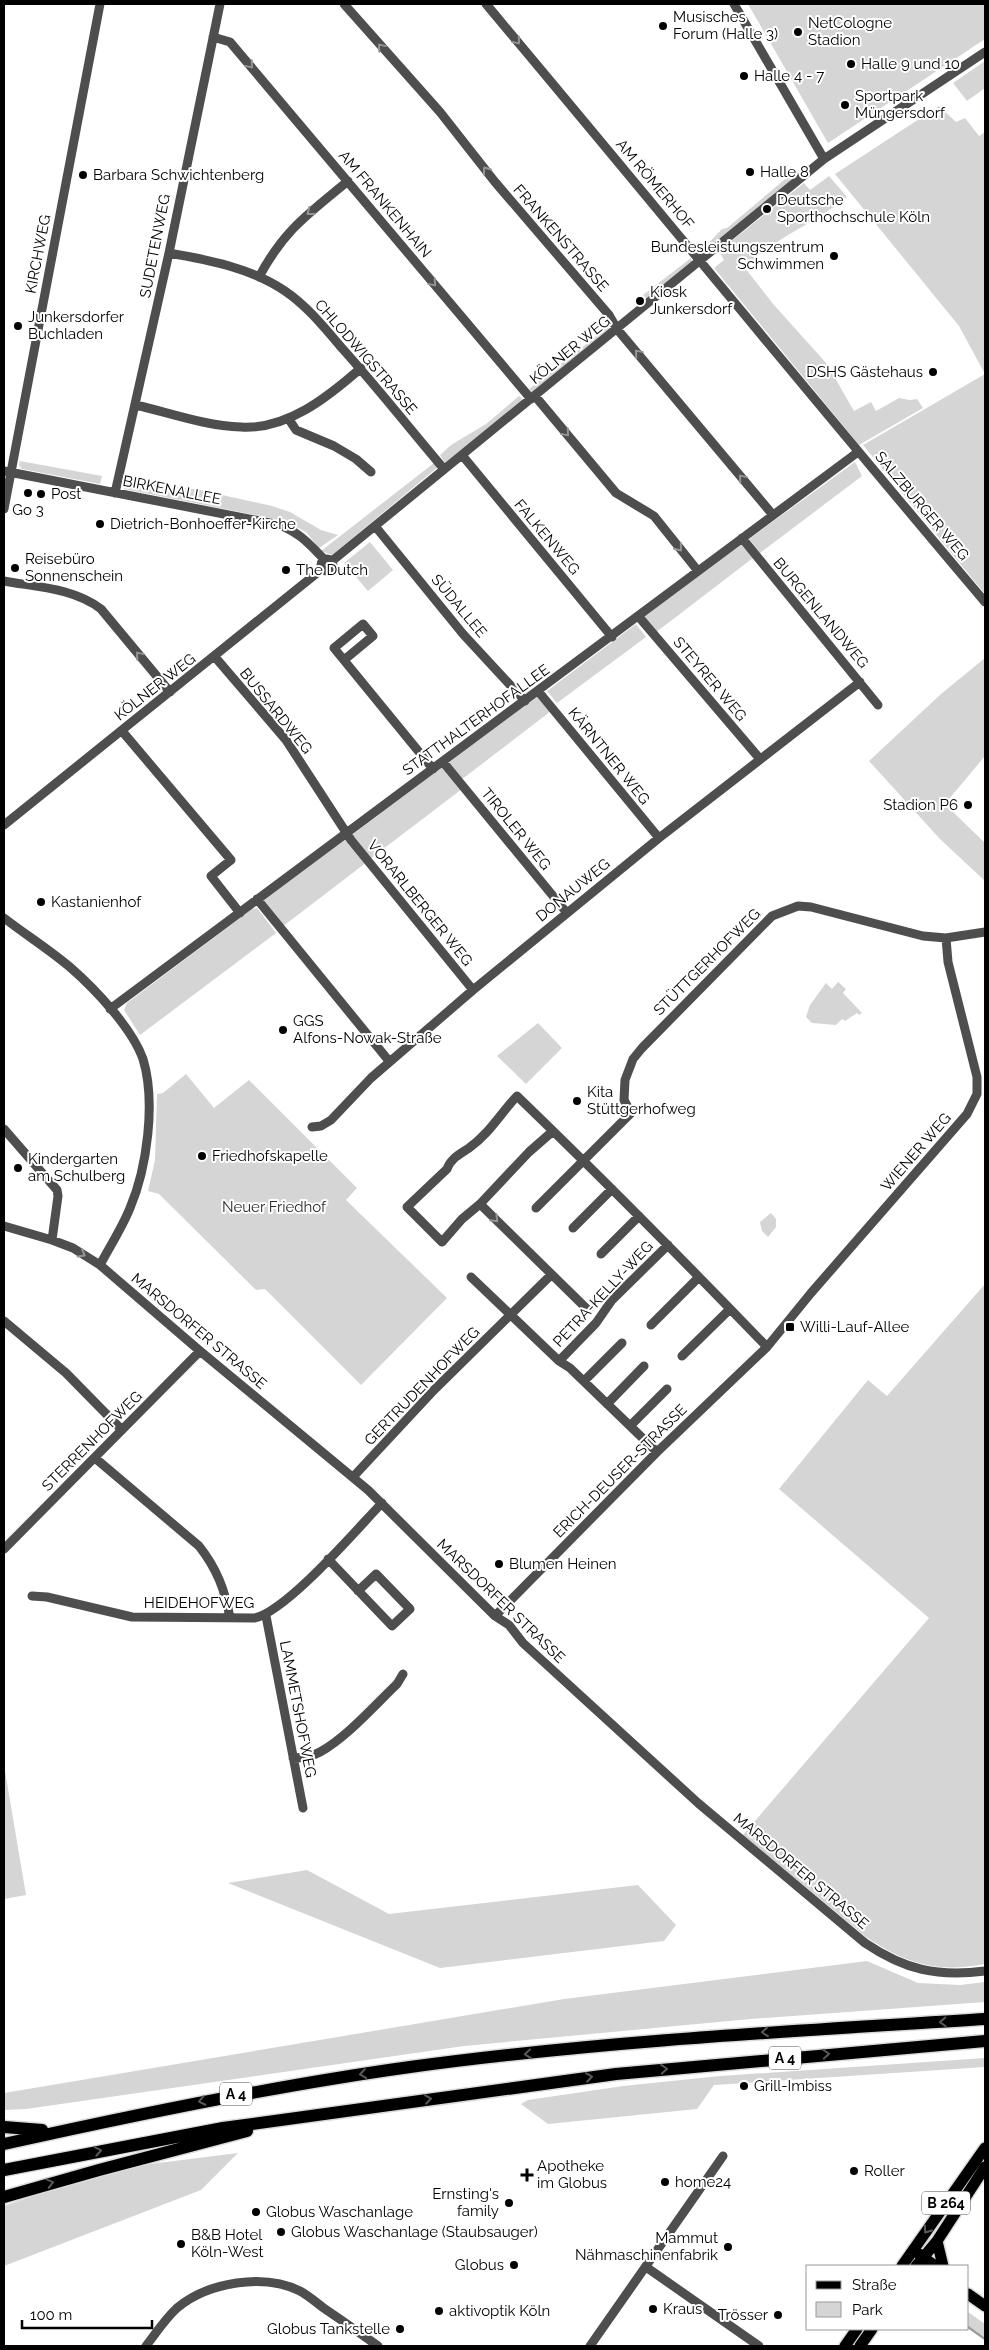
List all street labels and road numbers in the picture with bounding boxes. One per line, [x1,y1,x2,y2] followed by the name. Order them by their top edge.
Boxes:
[612,135,699,233] street label: AM RÖMERHOF
[335,147,435,261] street label: AM FRANKENHAIN
[510,181,612,295] street label: FRANKENSTRASSE
[136,192,174,300] street label: SUDETENWEG
[22,213,54,295] street label: KIRCHWEG
[311,296,421,418] street label: CHLODWIGSTRASSE
[526,311,614,388] street label: KÖLNER WEG
[871,448,973,564] street label: SALZBURGER WEG
[121,472,223,508] street label: BIRKENALLEE
[510,496,584,578] street label: FALKENWEG
[770,554,872,672] street label: BURGENLANDWEG
[427,570,491,641] street label: SÜDALLEE
[670,633,750,725] street label: STEYRER WEG
[110,649,199,724] street label: KÖLNER WEG
[399,661,553,779] street label: STATTHALTERHOFALLEE
[236,665,316,757] street label: BUSSARDWEG
[564,703,654,808] street label: KÄRNTNER WEG
[477,784,555,874] street label: TIROLER WEG
[364,836,476,970] street label: VORARLBERGER WEG
[532,855,614,925] street label: DONAUWEG
[649,904,764,1019] street label: STÜTTGERHOFWEG
[877,1109,955,1195] street label: WIENER WEG
[549,1237,657,1351] street label: PETRA-KELLY-WEG
[128,1269,270,1393] street label: MARSDORFER STRASSE
[361,1323,483,1449] street label: GERTRUDENHOFWEG
[38,1387,146,1495] street label: STERRENHOFWEG
[550,1401,690,1541] street label: ERICH-DEUSER-STRASSE
[433,1535,569,1667] street label: MARSDORFER STRASSE
[144,1594,254,1612] street label: HEIDEHOFWEG
[276,1639,320,1779] street label: LAMMETSHOFWEG
[730,1809,872,1933] street label: MARSDORFER STRASSE
[769,2046,801,2070] road number: A 4
[220,2082,252,2106] road number: A 4
[922,2192,970,2214] road number: B 264

